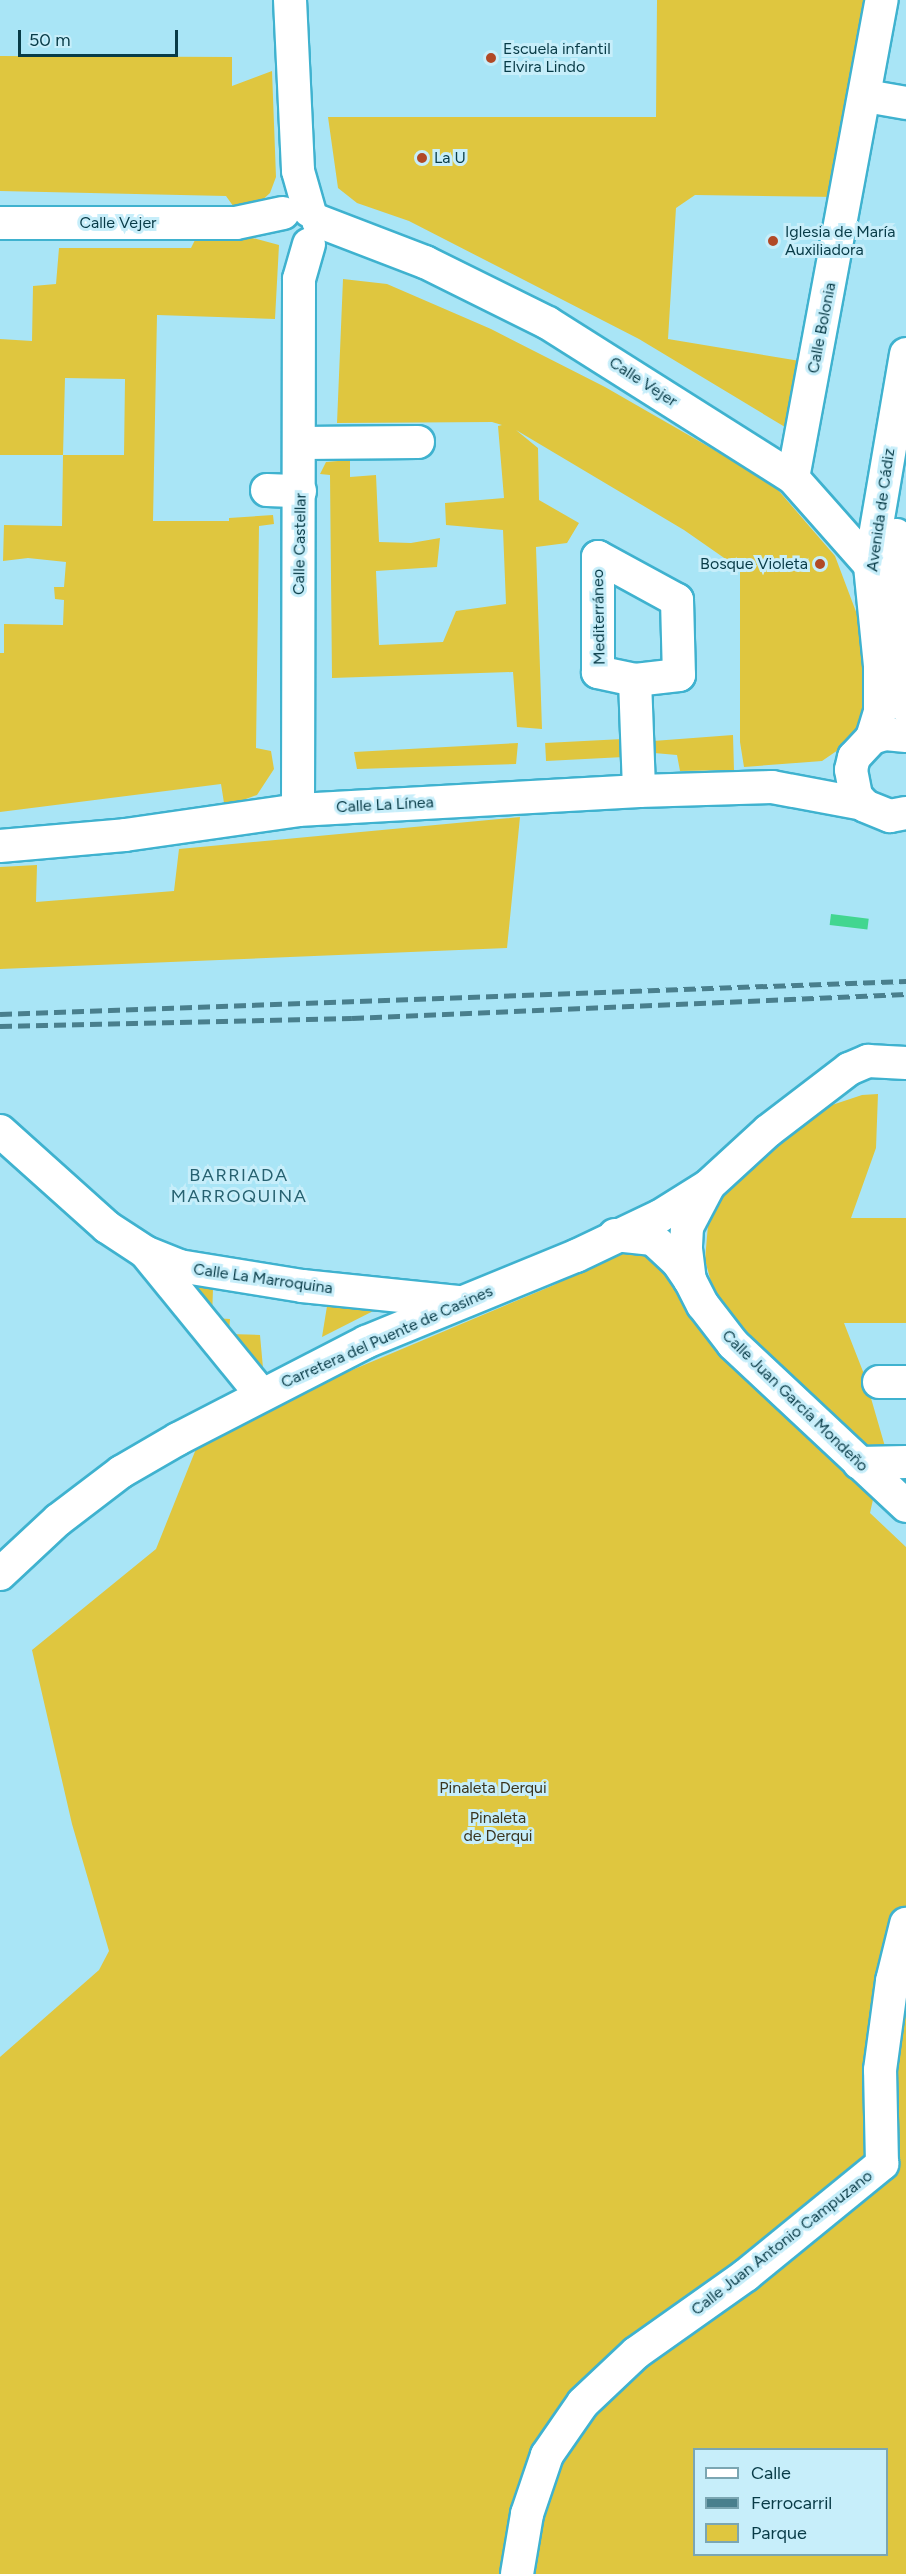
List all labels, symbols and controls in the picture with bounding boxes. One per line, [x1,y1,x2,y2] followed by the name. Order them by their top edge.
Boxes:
[21,18,182,56] scale bar
[29,29,71,51] text: 50 m
[503,39,611,77] place label: Escuela infantil Elvira Lindo
[484,51,498,65] marker: Escuela infantil Elvira Lindo
[434,148,466,168] place label: La U
[415,151,429,165] marker: La U
[79,213,157,233] street label: Calle Vejer
[785,222,895,260] place label: Iglesia de María Auxiliadora
[766,234,780,248] marker: Iglesia de María Auxiliadora
[804,281,840,375] street label: Calle Bolonia
[605,353,681,411] street label: Calle Vejer
[863,447,899,573] street label: Avenida de Cádiz
[290,493,310,595] street label: Calle Castellar
[700,554,808,574] place label: Bosque Violeta
[813,557,827,571] marker: Bosque Violeta
[589,569,609,665] street label: Mediterráneo
[336,793,434,817] street label: Calle La Línea
[171,1165,307,1208] district label: BARRIADA MARROQUINA
[192,1260,334,1298] street label: Calle La Marroquina
[278,1282,496,1392] street label: Carretera del Puente de Casines
[718,1326,872,1476] street label: Calle Juan García Mondeño
[439,1778,547,1798] park label: Pinaleta Derqui
[463,1808,533,1846] park label: Pinaleta de Derqui
[688,2166,876,2320] street label: Calle Juan Antonio Campuzano
[693,2448,888,2556] legend
[751,2462,791,2484] text: Calle
[751,2492,832,2514] text: Ferrocarril
[751,2522,807,2544] text: Parque

